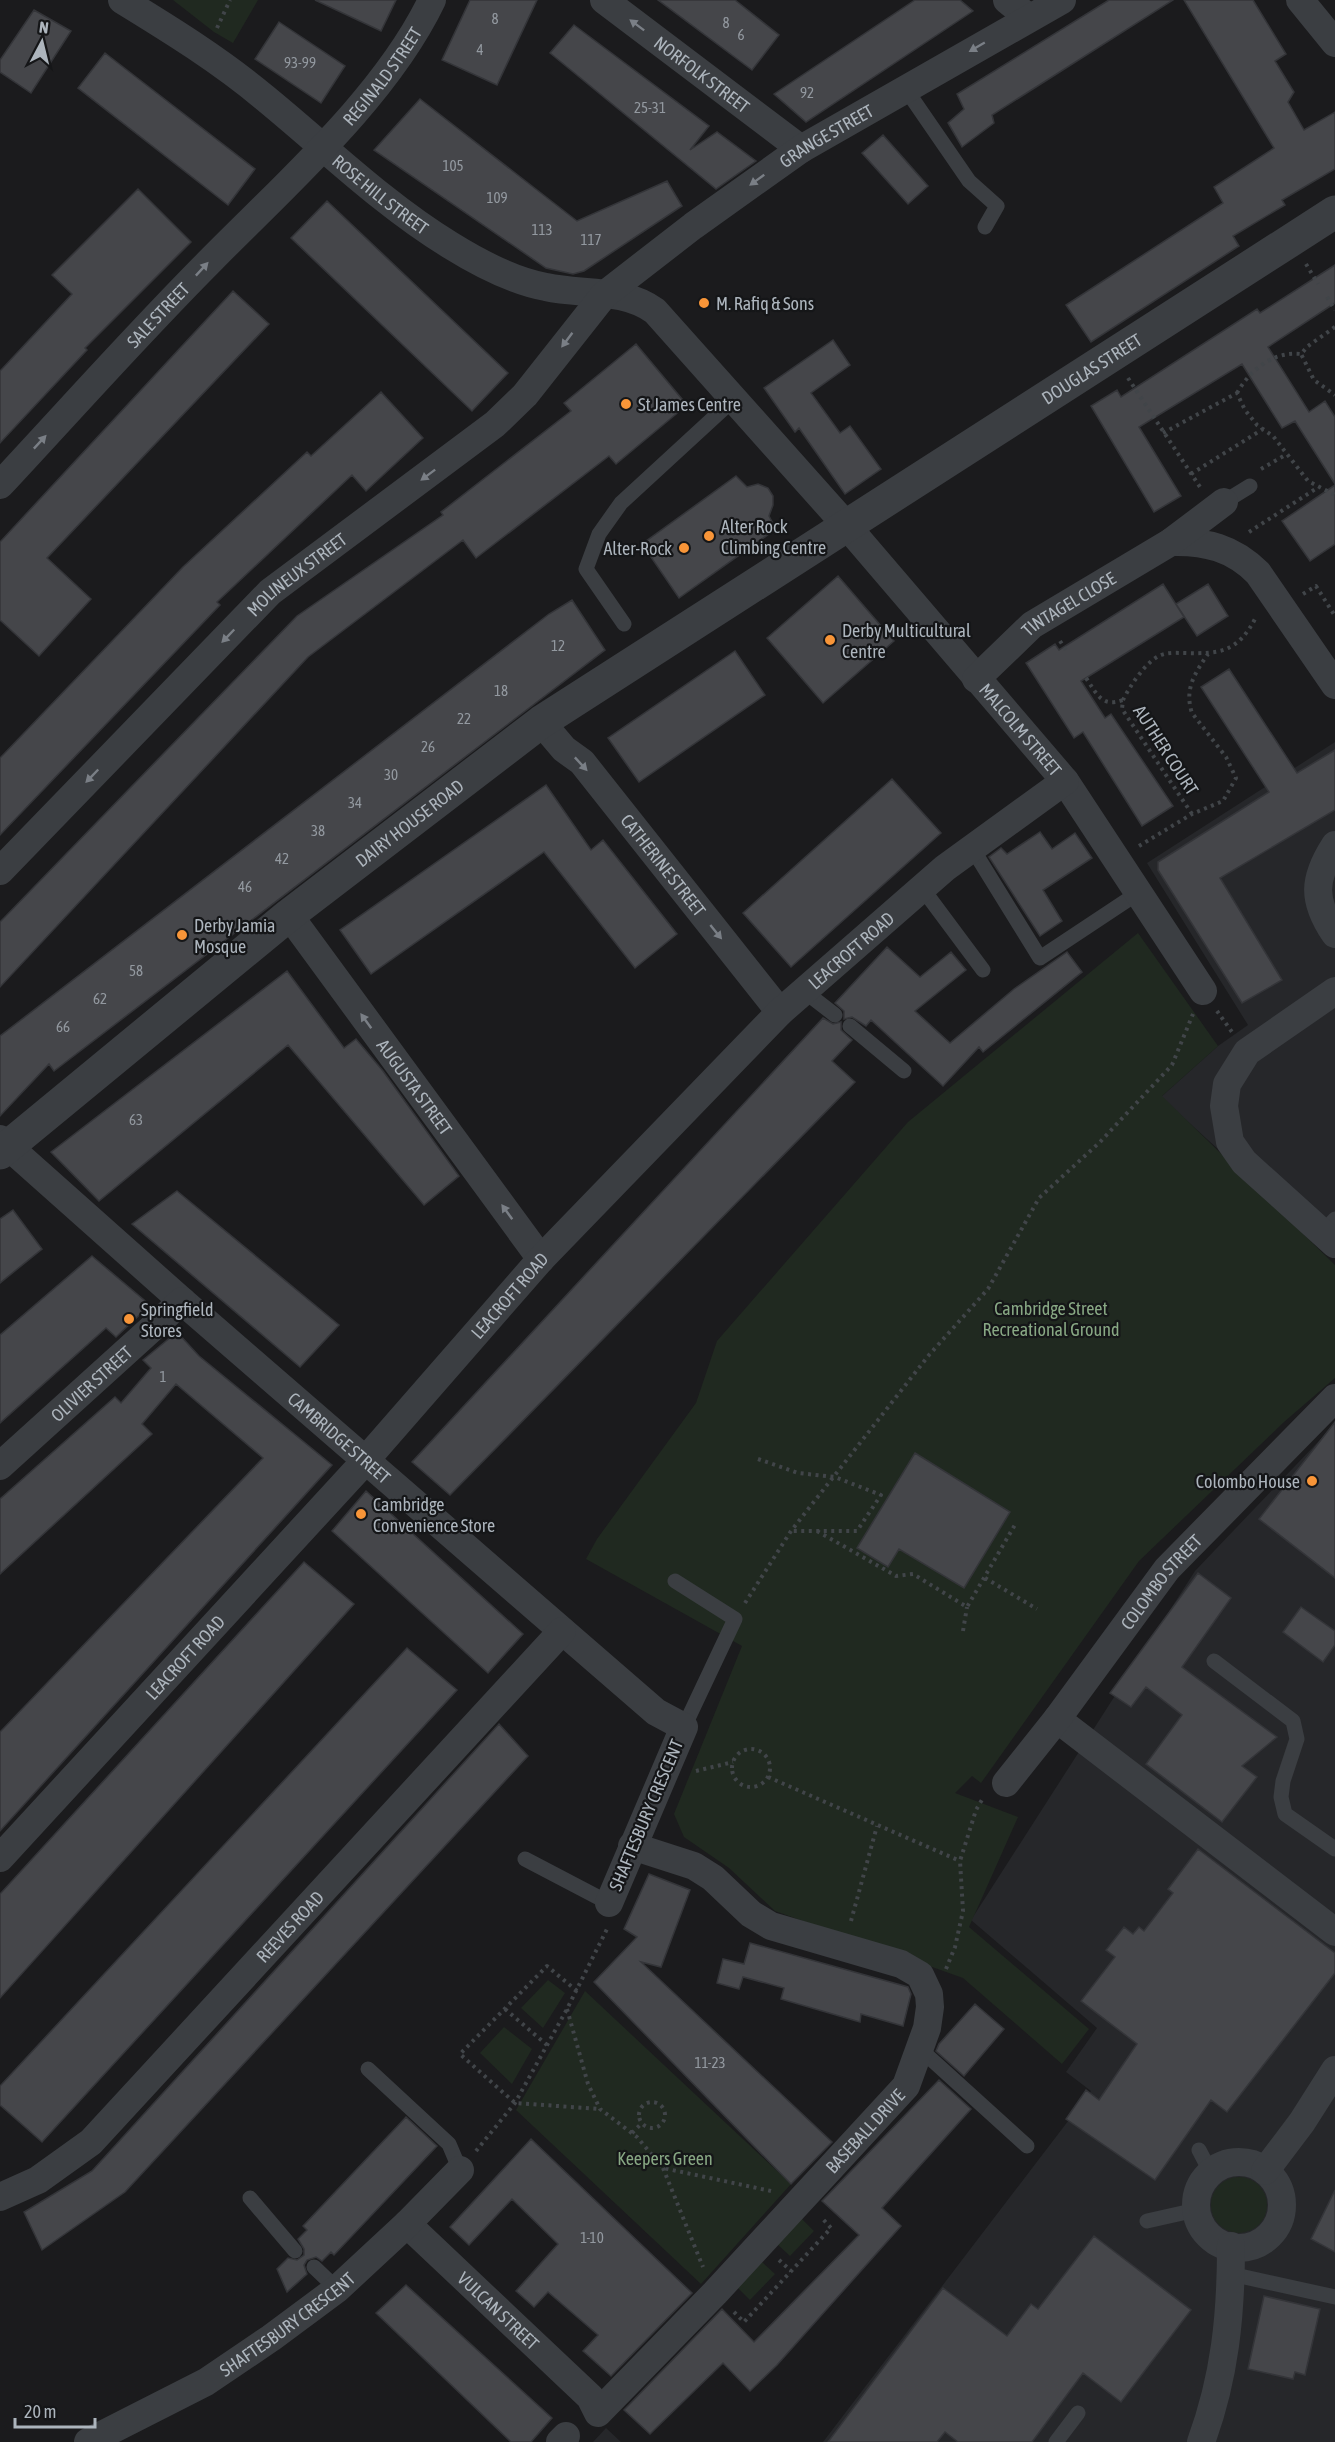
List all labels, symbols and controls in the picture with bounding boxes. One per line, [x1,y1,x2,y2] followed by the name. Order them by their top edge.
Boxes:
[491,10,499,27] house number: 8
[12,12,72,72] north arrow
[722,14,730,31] house number: 8
[38,18,50,37] text: N
[629,19,644,31] one-way arrow
[338,23,426,129] street label: REGINALD STREET
[737,26,745,43] house number: 6
[650,31,754,117] street label: NORFOLK STREET
[476,41,484,58] house number: 4
[969,41,986,51] one-way arrow
[284,54,316,71] house number: 93-99
[800,84,814,101] house number: 92
[634,99,666,116] house number: 25-31
[775,100,877,172] street label: GRANGE STREET
[328,150,433,239] street label: ROSE HILL STREET
[442,157,464,174] house number: 105
[749,174,765,186] one-way arrow
[486,189,508,206] house number: 109
[531,221,553,238] house number: 113
[580,231,602,248] house number: 117
[195,262,209,277] one-way arrow
[122,278,193,352] street label: SALE STREET
[716,293,814,314] place label: M. Rafiq & Sons
[697,296,711,310] marker: M. Rafiq & Sons
[1038,329,1145,408] street label: DOUGLAS STREET
[561,332,573,347] one-way arrow
[638,394,741,415] place label: St James Centre
[619,397,633,411] marker: St James Centre
[33,435,47,450] one-way arrow
[420,468,436,481] one-way arrow
[721,516,826,558] place label: Alter Rock Climbing Centre
[242,528,350,620] street label: MOLINEUX STREET
[702,529,716,543] marker: Alter Rock Climbing Centre
[603,538,672,559] place label: Alter-Rock
[677,541,691,555] marker: Alter-Rock
[1017,567,1120,640] street label: TINTAGEL CLOSE
[842,620,971,662] place label: Derby Multicultural Centre
[221,629,235,643] one-way arrow
[823,633,837,647] marker: Derby Multicultural Centre
[551,637,565,654] house number: 12
[975,679,1066,780] street label: MALCOLM STREET
[494,682,508,699] house number: 18
[1129,701,1203,799] street label: AUTHER COURT
[457,710,471,727] house number: 22
[421,738,435,755] house number: 26
[574,757,588,771] one-way arrow
[384,766,398,783] house number: 30
[85,769,99,783] one-way arrow
[351,775,468,871] street label: DAIRY HOUSE ROAD
[348,794,362,811] house number: 34
[617,810,710,920] street label: CATHERINE STREET
[311,822,325,839] house number: 38
[275,850,289,867] house number: 42
[238,878,252,895] house number: 46
[804,907,898,993] street label: LEACROFT ROAD
[194,915,275,957] place label: Derby Jamia Mosque
[710,925,722,940] one-way arrow
[175,928,189,942] marker: Derby Jamia Mosque
[129,962,143,979] house number: 58
[93,990,107,1007] house number: 62
[361,1013,373,1028] one-way arrow
[56,1018,70,1035] house number: 66
[373,1035,457,1139] street label: AUGUSTA STREET
[129,1111,143,1128] house number: 63
[501,1204,513,1219] one-way arrow
[466,1248,552,1342] street label: LEACROFT ROAD
[983,1298,1119,1340] park label: Cambridge Street Recreational Ground
[141,1299,213,1341] place label: Springfield Stores
[122,1312,136,1326] marker: Springfield Stores
[46,1341,136,1426] street label: OLIVIER STREET
[159,1368,167,1385] house number: 1
[284,1387,395,1488] street label: CAMBRIDGE STREET
[1196,1471,1300,1492] place label: Colombo House
[1305,1474,1319,1488] marker: Colombo House
[373,1494,495,1536] place label: Cambridge Convenience Store
[354,1507,368,1521] marker: Cambridge Convenience Store
[1116,1530,1206,1633] street label: COLOMBO STREET
[141,1611,229,1704] street label: LEACROFT ROAD
[605,1736,687,1894] street label: SHAFTESBURY CRESCENT
[252,1887,328,1966] street label: REEVES ROAD
[694,2054,726,2071] house number: 11-23
[821,2084,909,2177] street label: BASEBALL DRIVE
[617,2148,713,2169] park label: Keepers Green
[580,2229,604,2246] house number: 1-10
[454,2267,544,2354] street label: VULCAN STREET
[215,2268,359,2380] street label: SHAFTESBURY CRESCENT
[15,2391,94,2429] scale bar
[24,2401,56,2422] text: 20 m

